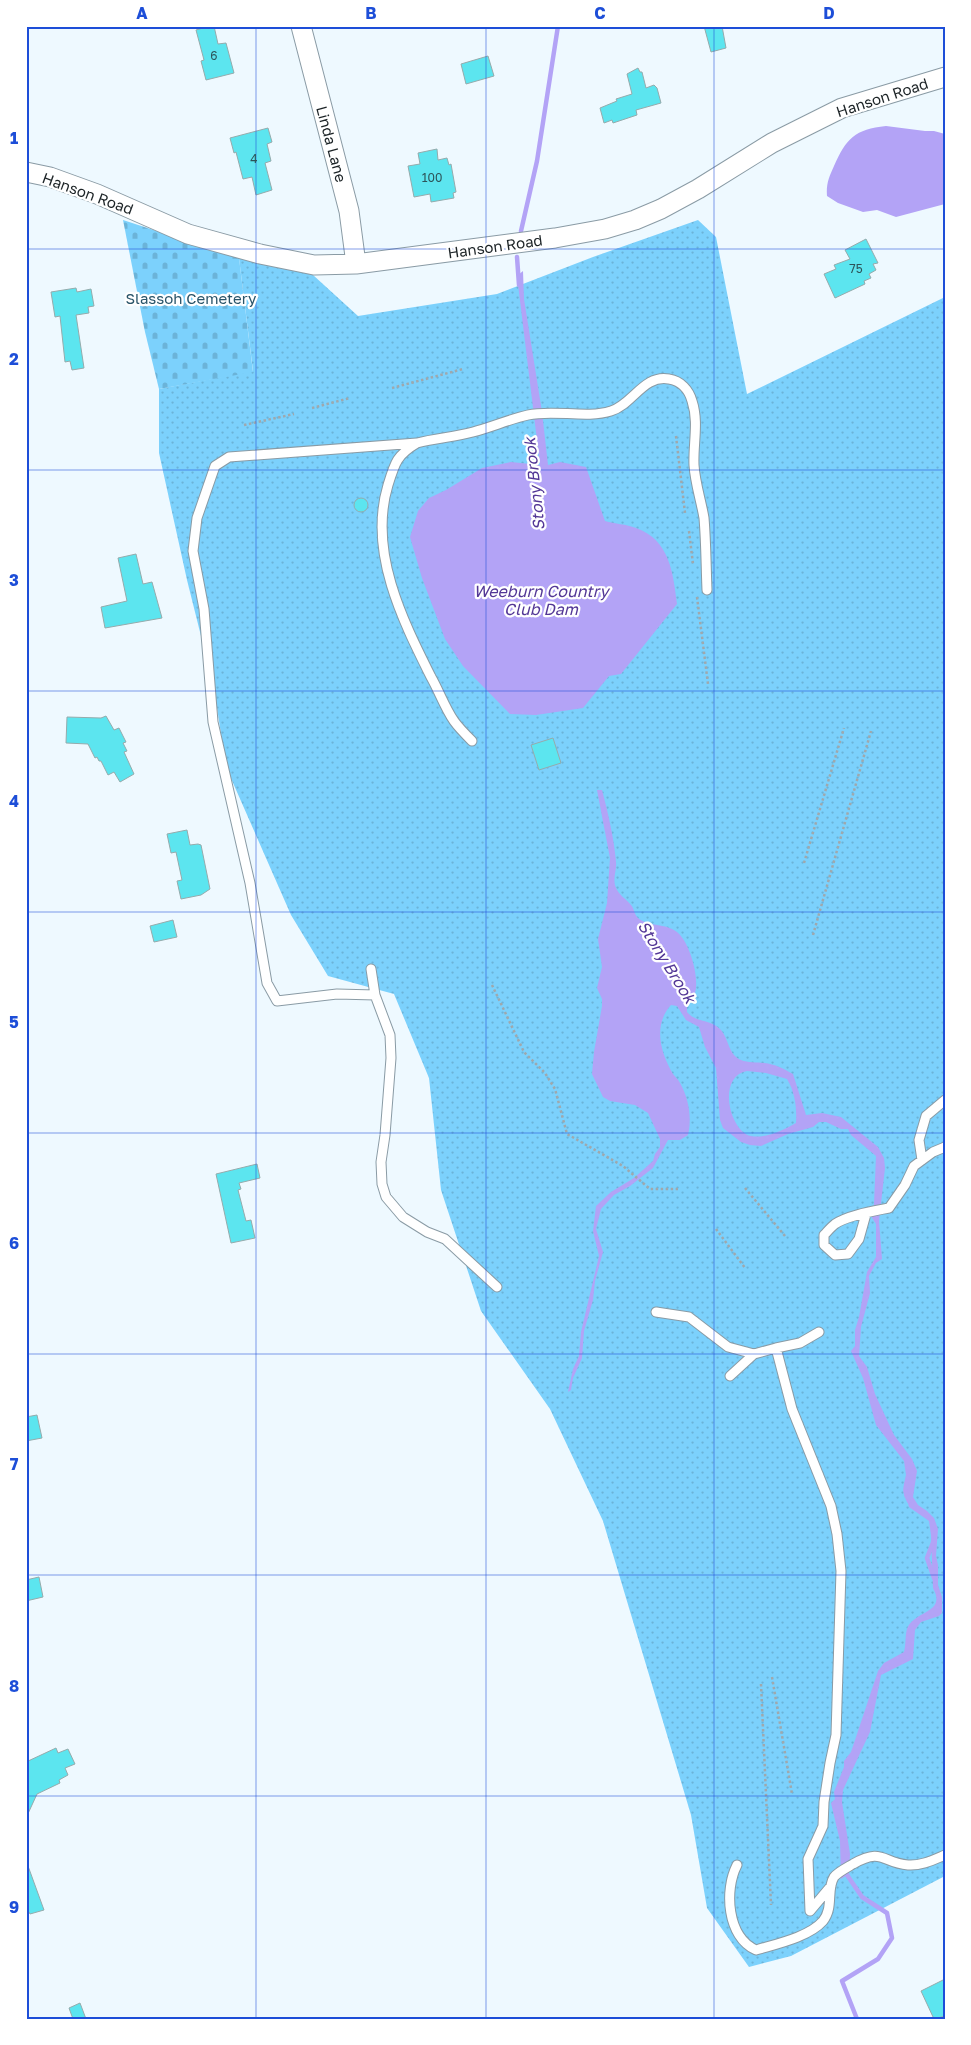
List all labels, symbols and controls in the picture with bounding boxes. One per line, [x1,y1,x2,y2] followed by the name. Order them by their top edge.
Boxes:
[136,3,148,23] text: A
[365,3,377,23] text: B
[594,3,606,23] text: C
[823,3,835,23] text: D
[210,48,218,63] house number: 6
[834,74,930,120] street label: Hanson Road
[313,104,351,184] street label: Linda Lane
[10,128,18,148] text: 1
[250,151,258,166] house number: 4
[40,168,136,218] street label: Hanson Road
[422,170,442,185] house number: 100
[446,230,544,262] street label: Hanson Road
[849,261,863,276] house number: 75
[125,289,257,307] park label: Slassoh Cemetery
[9,349,19,369] text: 2
[519,435,549,532] water label: Stony Brook
[9,570,19,590] text: 3
[474,581,610,619] water label: Weeburn Country Club Dam
[9,791,19,811] text: 4
[634,917,701,1009] water label: Stony Brook
[9,1012,19,1032] text: 5
[9,1233,19,1253] text: 6
[10,1454,19,1474] text: 7
[9,1676,19,1696] text: 8
[9,1897,19,1917] text: 9

